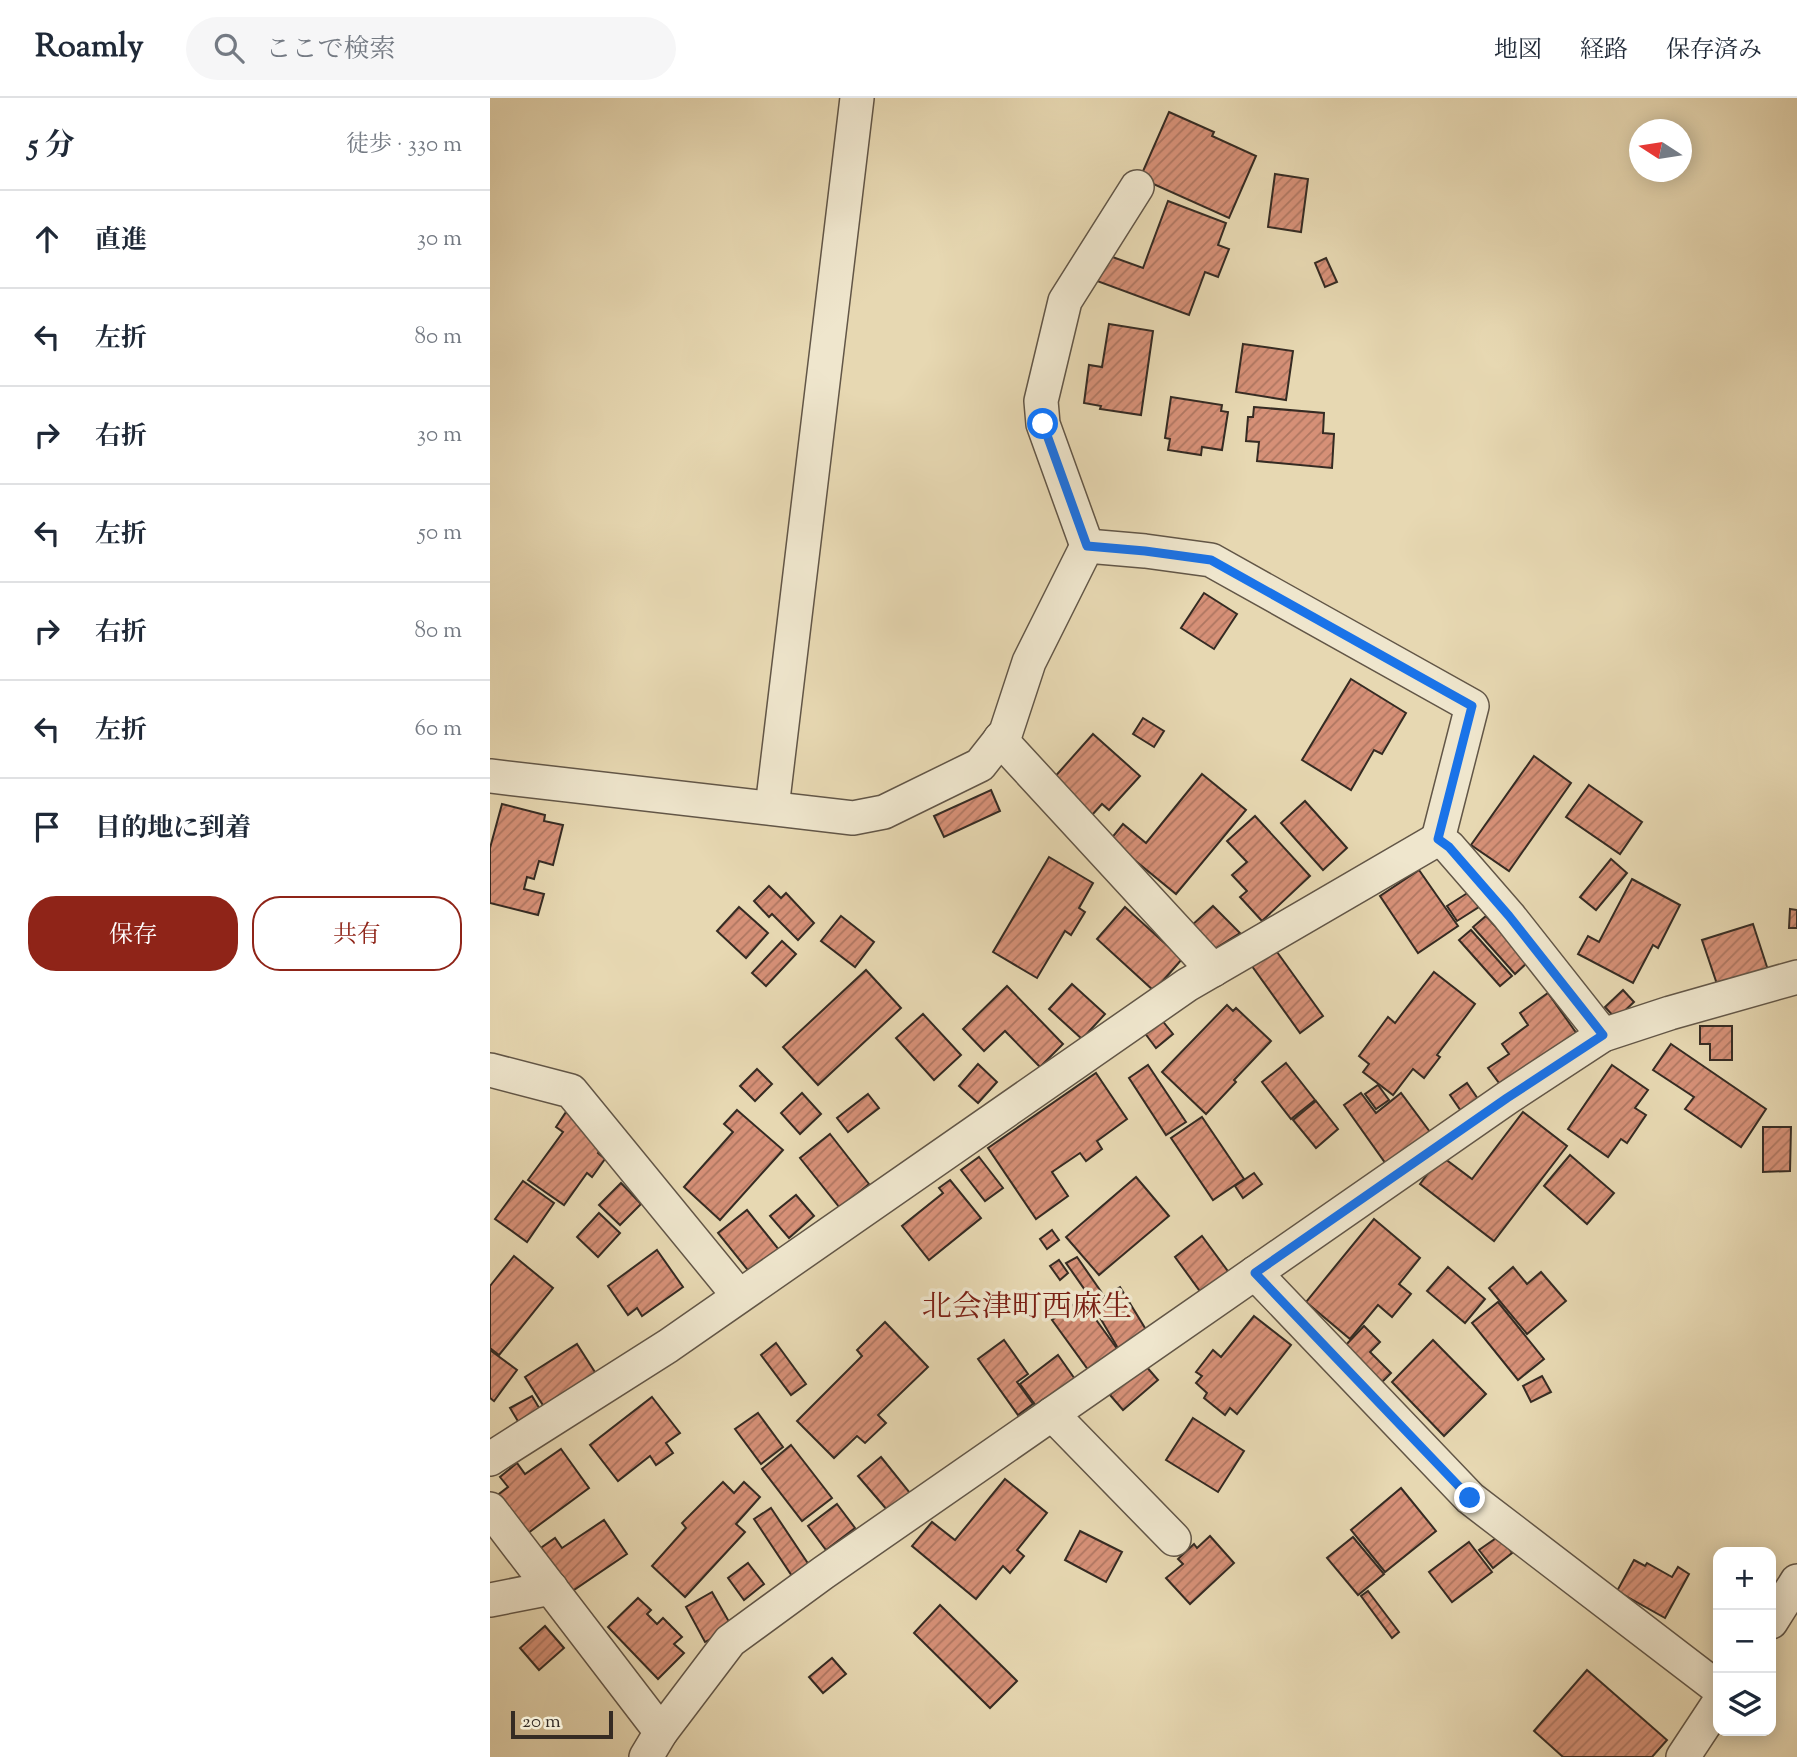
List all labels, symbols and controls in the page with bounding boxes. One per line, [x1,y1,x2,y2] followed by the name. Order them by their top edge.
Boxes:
[186,17,676,80] search box
[35,24,144,72] text: Roamly
[210,29,248,67] icon: search
[266,32,396,69] text: ここで検索
[1494,34,1542,68] text: 地図
[1580,34,1628,68] text: 経路
[1666,34,1762,68] text: 保存済み
[1629,119,1692,182] north arrow
[28,125,75,168] text: 5 分
[346,129,462,162] text: 徒歩 · 330 m
[28,220,66,258] icon: ahead
[95,223,147,260] text: 直進
[417,223,462,256] text: 30 m
[28,318,66,356] icon: left
[95,321,147,358] text: 左折
[414,321,462,354] text: 80 m
[1027,408,1058,439] route start
[28,416,66,454] icon: right
[95,419,147,456] text: 右折
[417,419,462,452] text: 30 m
[28,514,66,552] icon: left
[95,517,147,554] text: 左折
[418,517,462,550] text: 50 m
[28,612,66,650] icon: right
[95,615,147,652] text: 右折
[414,615,462,648] text: 80 m
[28,710,66,748] icon: left
[95,713,147,750] text: 左折
[414,713,462,746] text: 60 m
[28,808,66,846] icon: arrive
[95,811,251,848] text: 目的地に到着
[28,896,238,971] button: 保存
[252,896,462,971] button: 共有
[922,1287,1132,1330] district label: 北会津町西麻生
[1454,1482,1485,1513] route end
[1713,1547,1776,1736] map controls
[1713,1547,1776,1610] button: +
[1713,1610,1776,1673] button: −
[1713,1673,1776,1736] button: layers
[511,1708,612,1740] scale bar
[522,1709,561,1736] text: 20 m

